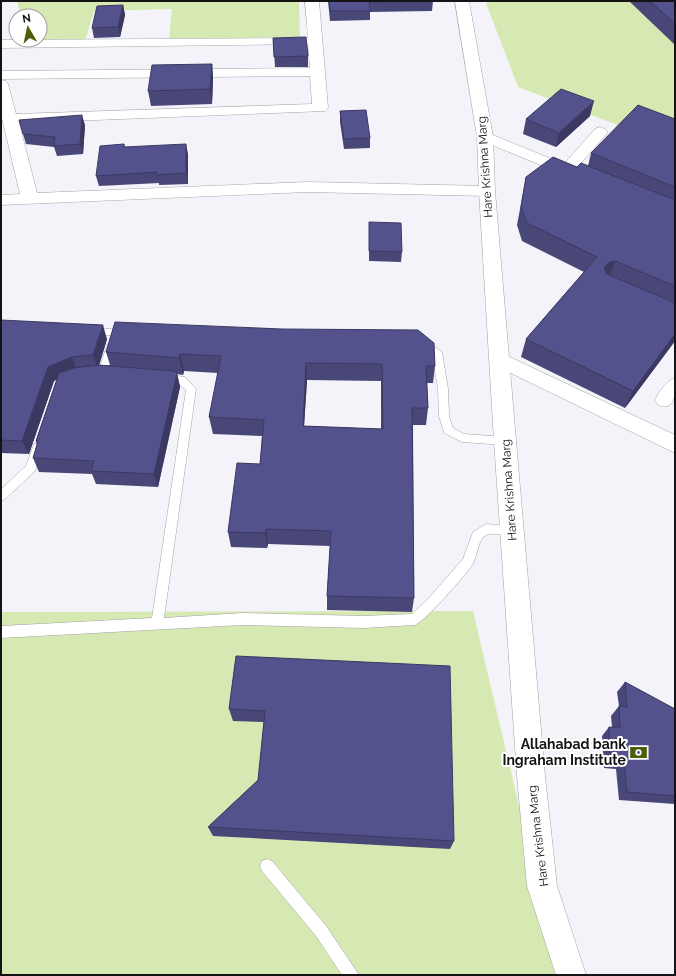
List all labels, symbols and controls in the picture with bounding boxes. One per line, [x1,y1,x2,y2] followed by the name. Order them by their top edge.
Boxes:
[8,8,48,48] north arrow
[21,12,32,26] text: N
[474,116,496,218] street label: Hare Krishna Marg
[498,439,520,541] street label: Hare Krishna Marg
[502,736,627,768] place label: Allahabad bank Ingraham Institute
[629,742,649,762] bank icon: Allahabad bank Ingraham Institute
[525,785,551,887] street label: Hare Krishna Marg

